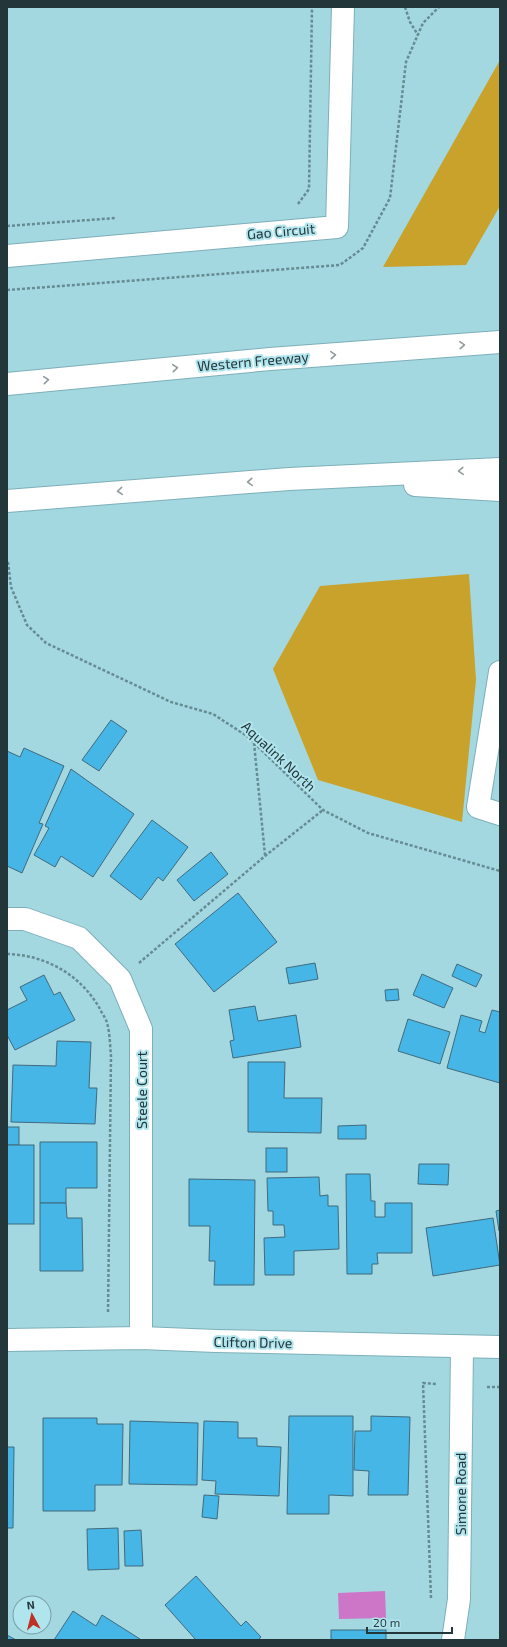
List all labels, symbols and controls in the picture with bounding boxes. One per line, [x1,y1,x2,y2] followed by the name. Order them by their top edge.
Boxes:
[246,220,316,242] street label: Gao Circuit
[459,341,465,350] one-way arrow
[197,348,310,374] street label: Western Freeway
[330,350,336,359] one-way arrow
[172,364,178,373] one-way arrow
[43,376,49,385] one-way arrow
[458,466,464,475] one-way arrow
[247,477,253,486] one-way arrow
[117,487,123,496] one-way arrow
[238,717,320,795] street label: Aqualink North
[133,1051,150,1129] street label: Steele Court
[213,1333,293,1351] street label: Clifton Drive
[452,1453,469,1535] street label: Simone Road
[12,1595,52,1635] north arrow
[26,1598,36,1612] text: N
[367,1609,452,1635] scale bar
[373,1615,400,1629] text: 20 m

